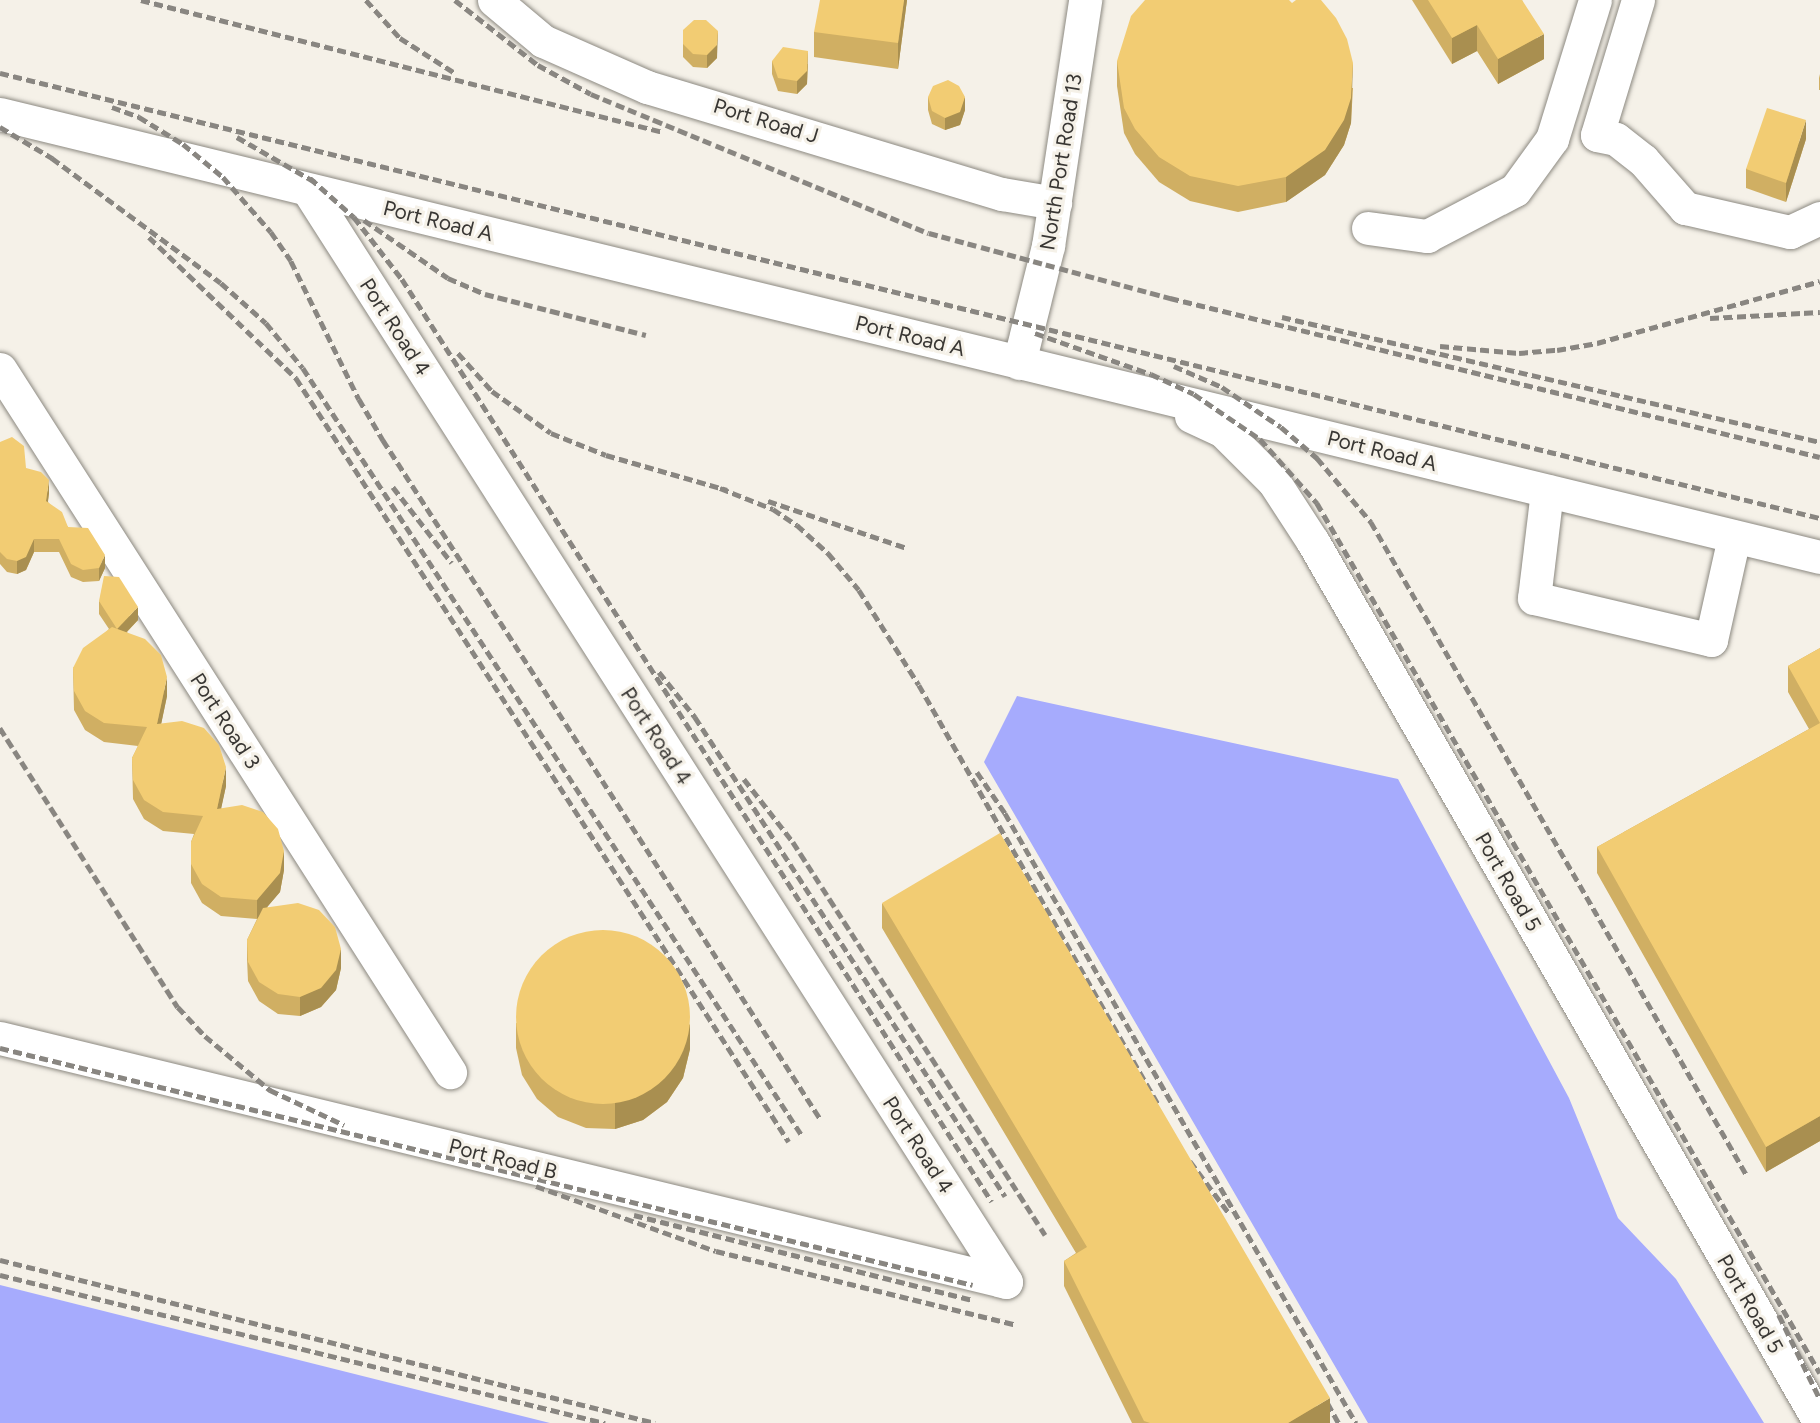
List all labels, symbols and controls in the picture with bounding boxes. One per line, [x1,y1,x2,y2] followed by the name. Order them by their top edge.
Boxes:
[1035,72,1087,252] street label: North Port Road 13
[710,93,822,149] street label: Port Road J
[381,195,495,247] street label: Port Road A
[354,274,436,380] street label: Port Road 4
[853,310,967,362] street label: Port Road A
[1325,425,1439,477] street label: Port Road A
[185,668,265,774] street label: Port Road 3
[615,683,697,789] street label: Port Road 4
[1470,828,1546,936] street label: Port Road 5
[877,1092,959,1198] street label: Port Road 4
[446,1133,560,1185] street label: Port Road B
[1712,1250,1788,1358] street label: Port Road 5

